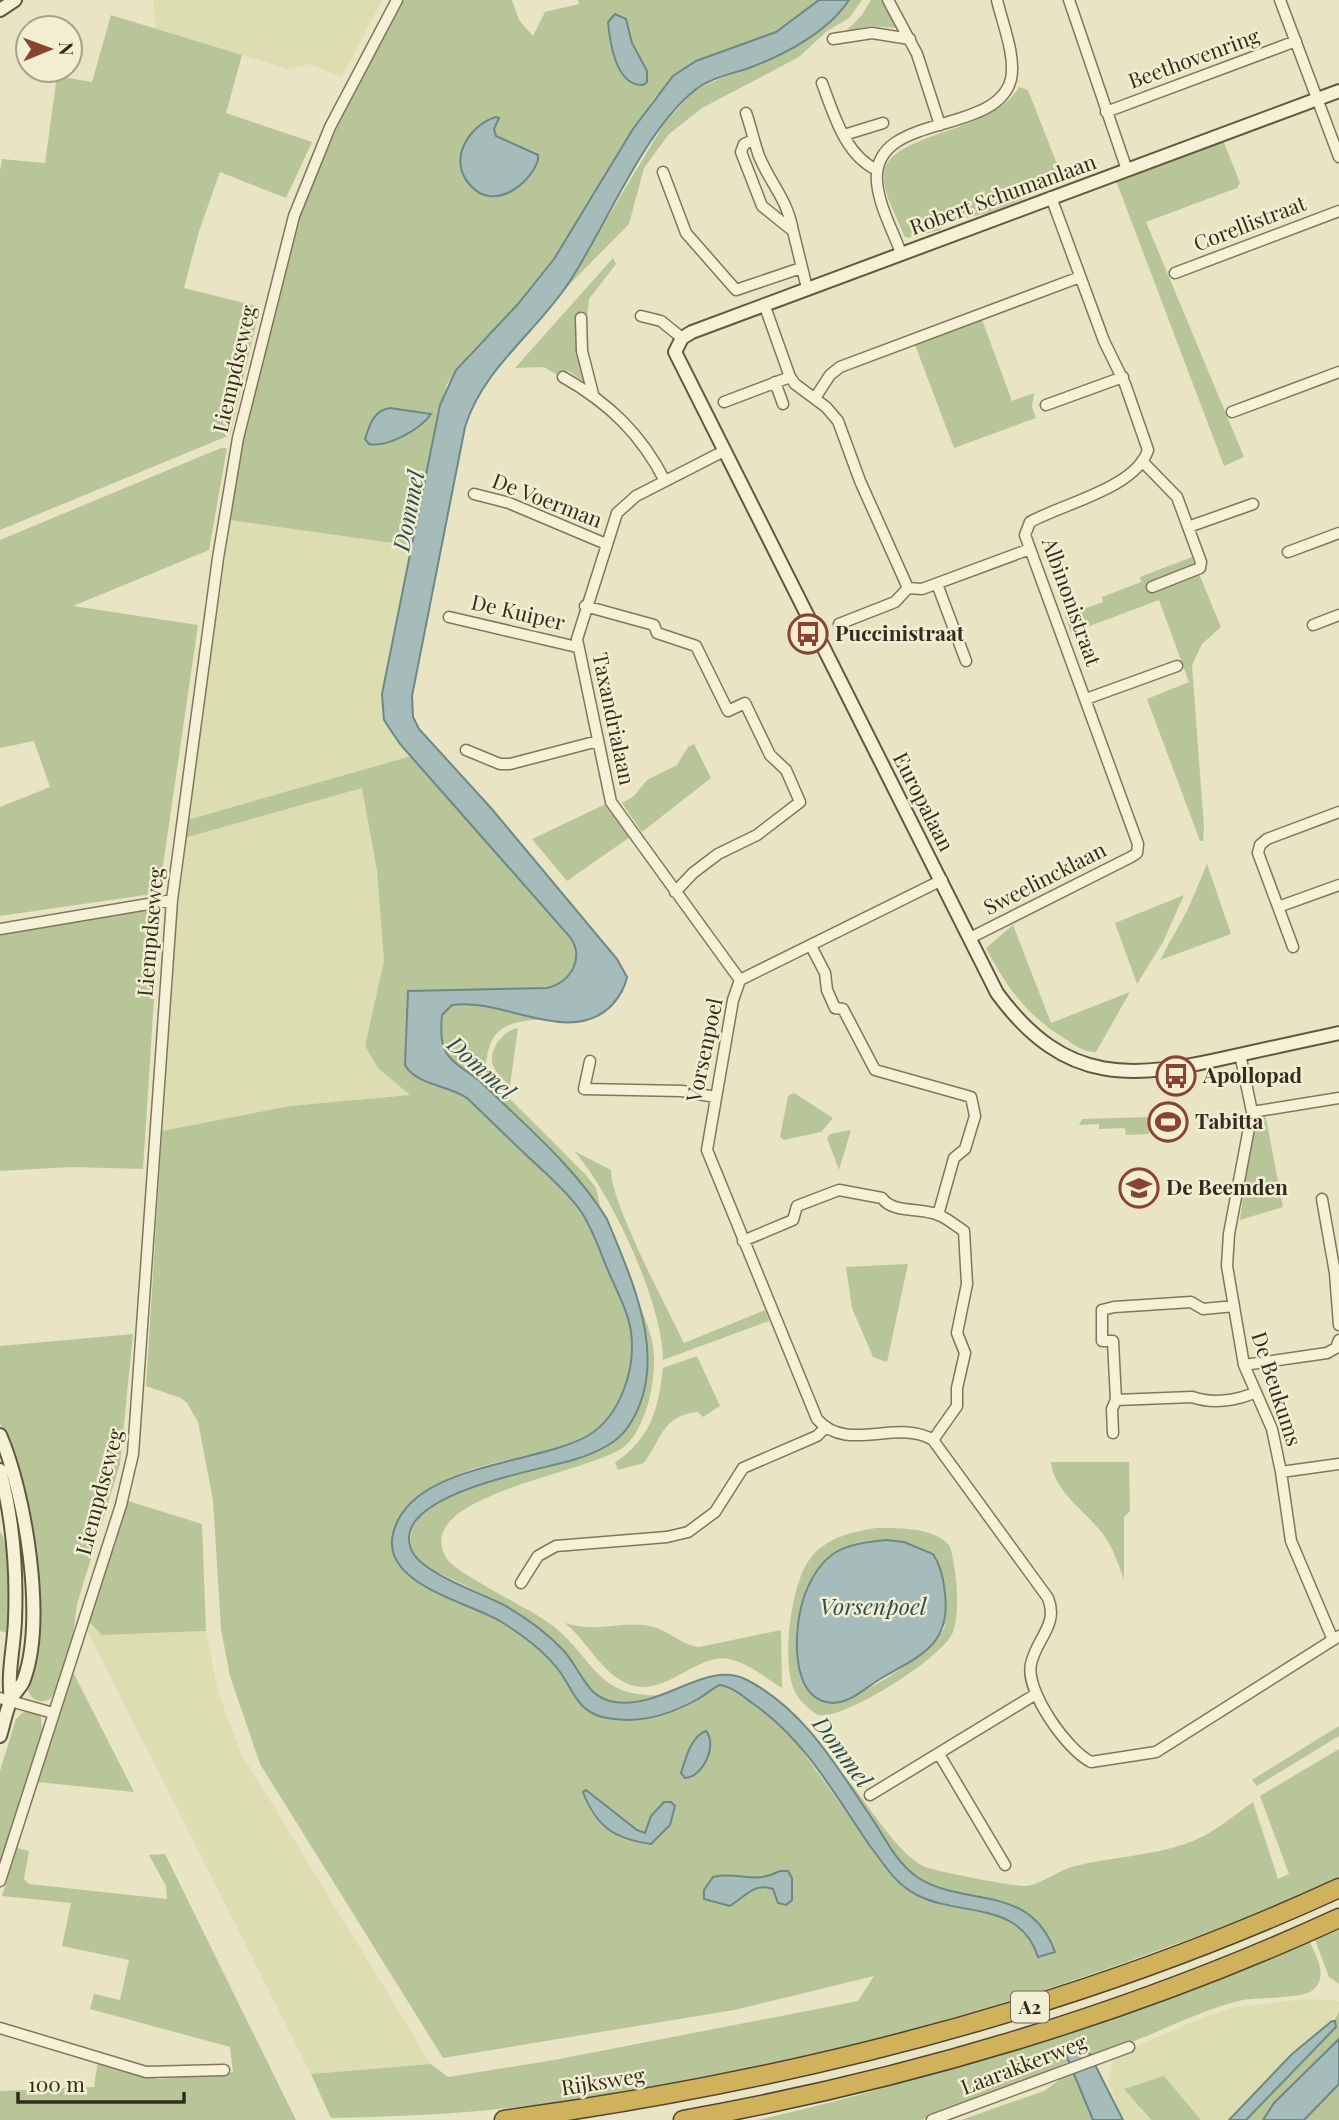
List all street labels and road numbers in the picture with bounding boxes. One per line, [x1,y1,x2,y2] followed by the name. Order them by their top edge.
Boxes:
[1124,20,1263,94] street label: Beethovenring
[905,146,1100,240] street label: Robert Schumanlaan
[1189,188,1310,256] street label: Corellistraat
[205,302,261,435] street label: Liempdseweg
[489,465,607,533] street label: De Voerman
[1036,532,1109,670] street label: Albinonistraat
[469,587,569,636] street label: De Kuiper
[587,650,643,788] street label: Taxandrialaan
[888,747,962,856] street label: Europalaan
[978,834,1110,920] street label: Sweelincklaan
[129,866,169,998] street label: Liempdseweg
[678,995,728,1105] street label: Vorsenpoel
[1246,1328,1310,1449] street label: De Beukums
[68,1425,128,1558] street label: Liempdseweg
[1011,1992,1049,2022] road number: A2
[956,2026,1090,2100] street label: Laarakkerweg
[559,2060,646,2100] street label: Rijksweg

